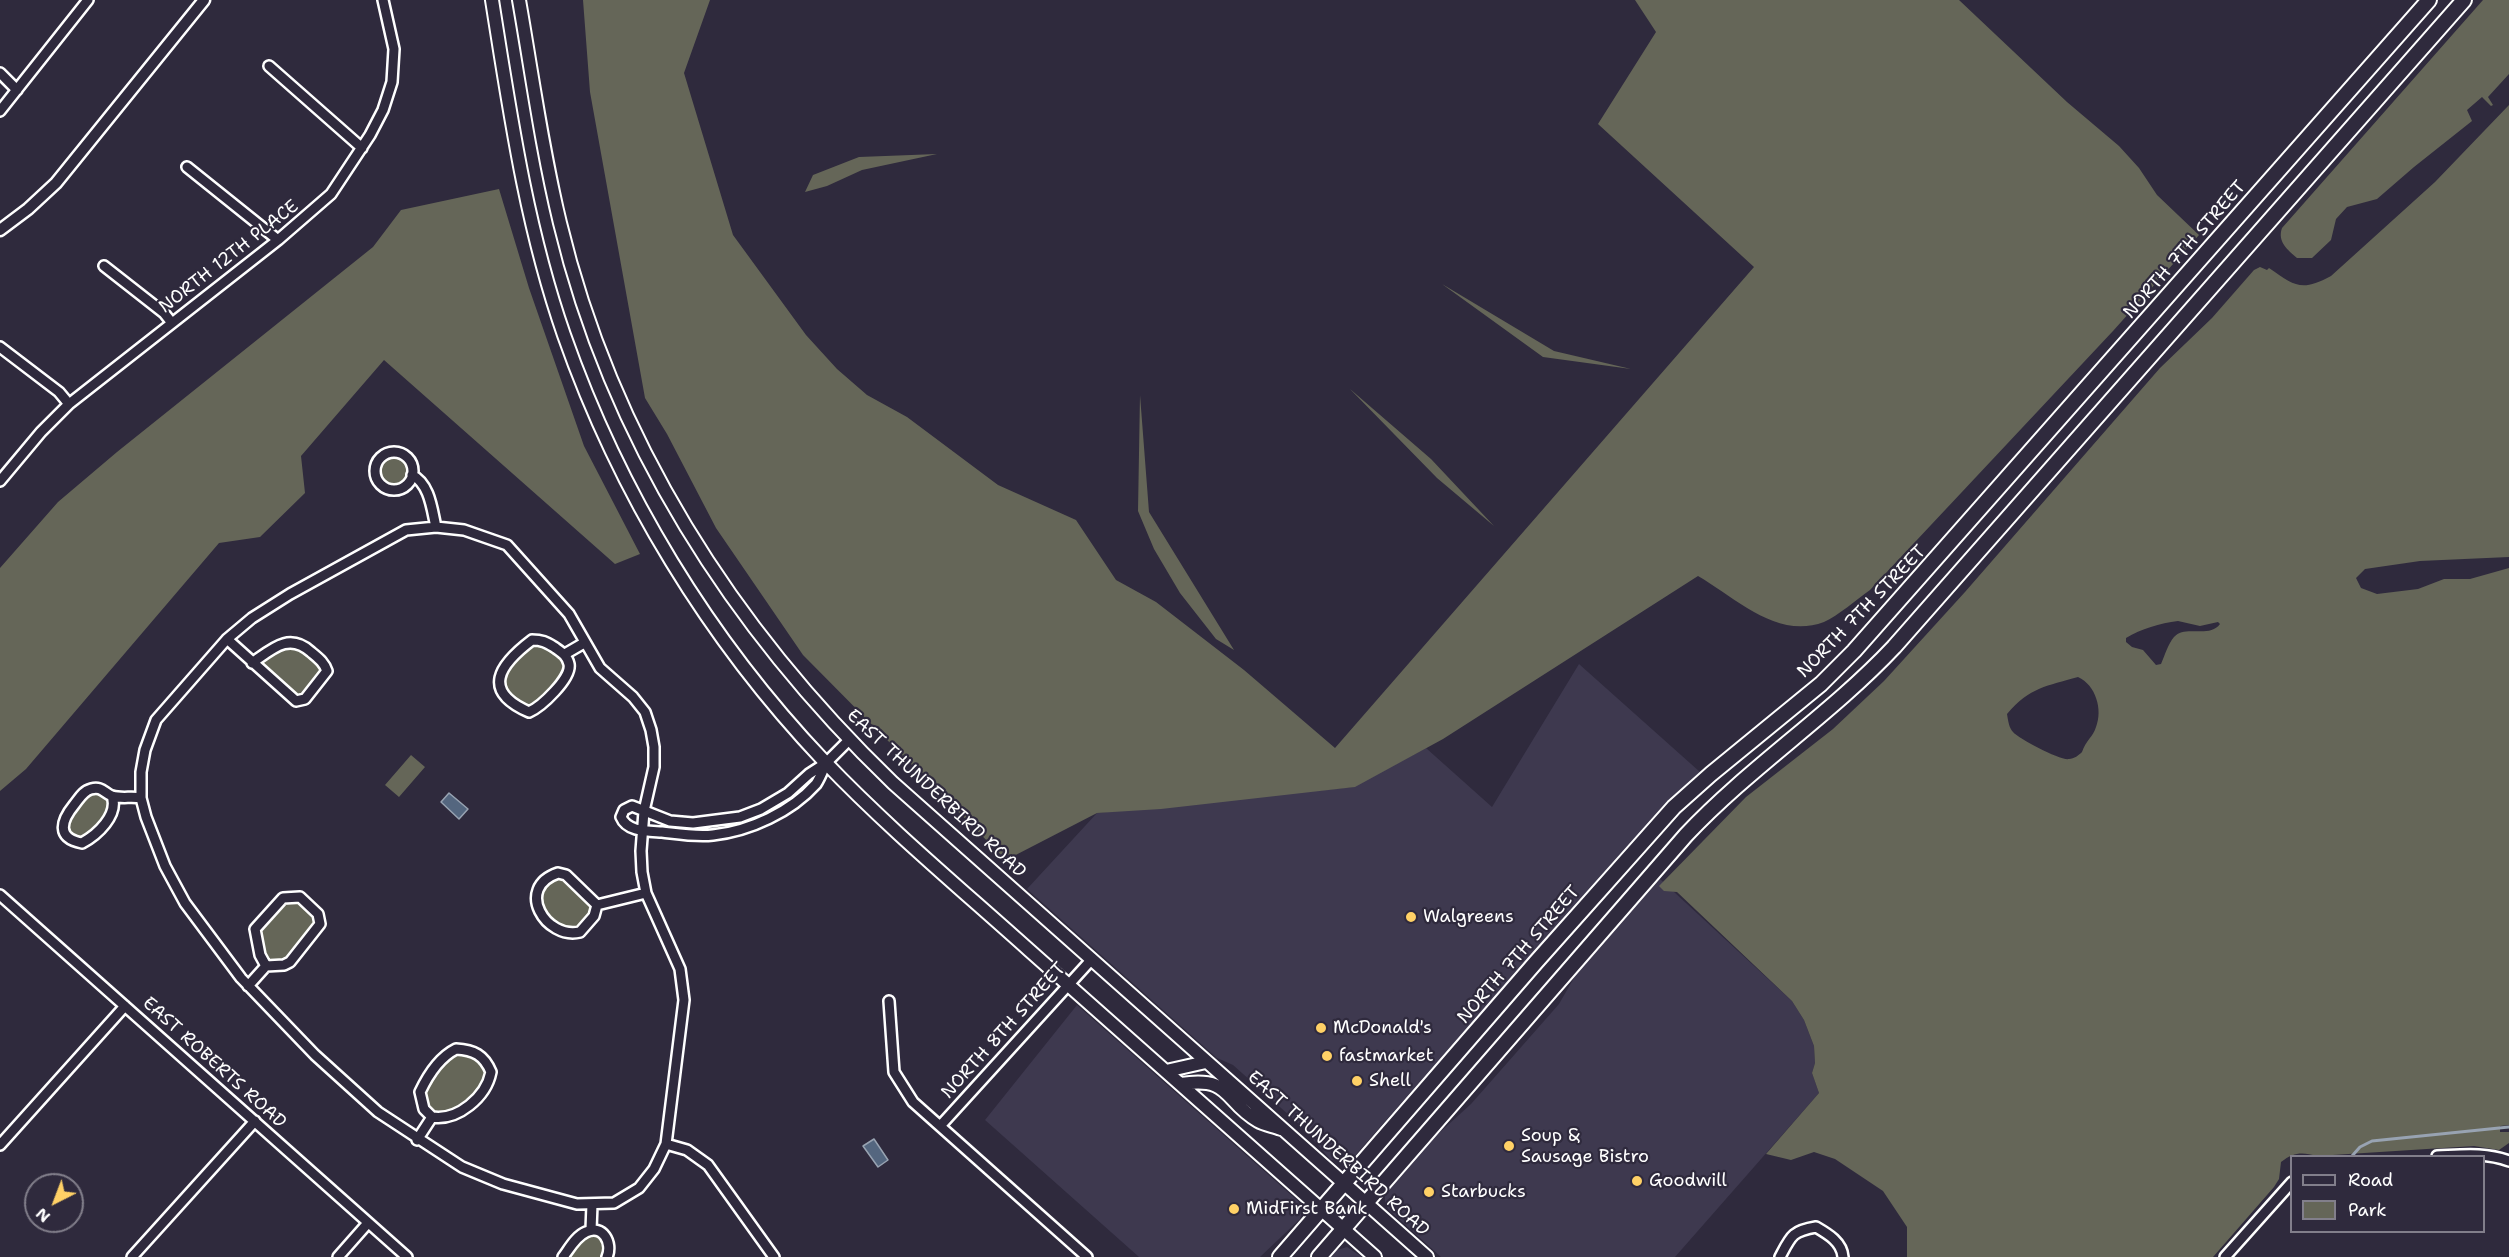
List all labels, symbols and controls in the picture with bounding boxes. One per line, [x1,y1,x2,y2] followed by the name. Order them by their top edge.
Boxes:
[2119,177,2251,323] street label: NORTH 7TH STREET
[155,196,303,318] street label: NORTH 12TH PLACE
[1793,541,1931,683] street label: NORTH 7TH STREET
[842,705,1030,883] street label: EAST THUNDERBIRD ROAD
[1453,882,1585,1028] street label: NORTH 7TH STREET
[1423,906,1514,928] place label: Walgreens
[1404,910,1418,924] marker: Walgreens
[937,958,1071,1104] street label: NORTH 8TH STREET
[138,993,290,1133] street label: EAST ROBERTS ROAD
[1333,1017,1432,1039] place label: McDonald's
[1314,1021,1328,1035] marker: McDonald's
[1339,1045,1434,1067] place label: fastmarket
[1320,1049,1334,1063] marker: fastmarket
[1243,1067,1433,1241] street label: EAST THUNDERBIRD ROAD
[1369,1070,1411,1092] place label: Shell
[1350,1074,1364,1088] marker: Shell
[1521,1125,1649,1168] place label: Soup & Sausage Bistro
[1502,1139,1516,1153] marker: Soup & Sausage Bistro
[2290,1155,2485,1233] legend
[2348,1168,2393,1192] text: Road
[1649,1170,1727,1192] place label: Goodwill
[24,1173,84,1233] north arrow
[1630,1174,1644,1188] marker: Goodwill
[1441,1181,1526,1203] place label: Starbucks
[1422,1185,1436,1199] marker: Starbucks
[1246,1198,1368,1220] place label: MidFirst Bank
[2348,1198,2387,1222] text: Park
[1227,1202,1241,1216] marker: MidFirst Bank
[31,1203,55,1227] text: N

